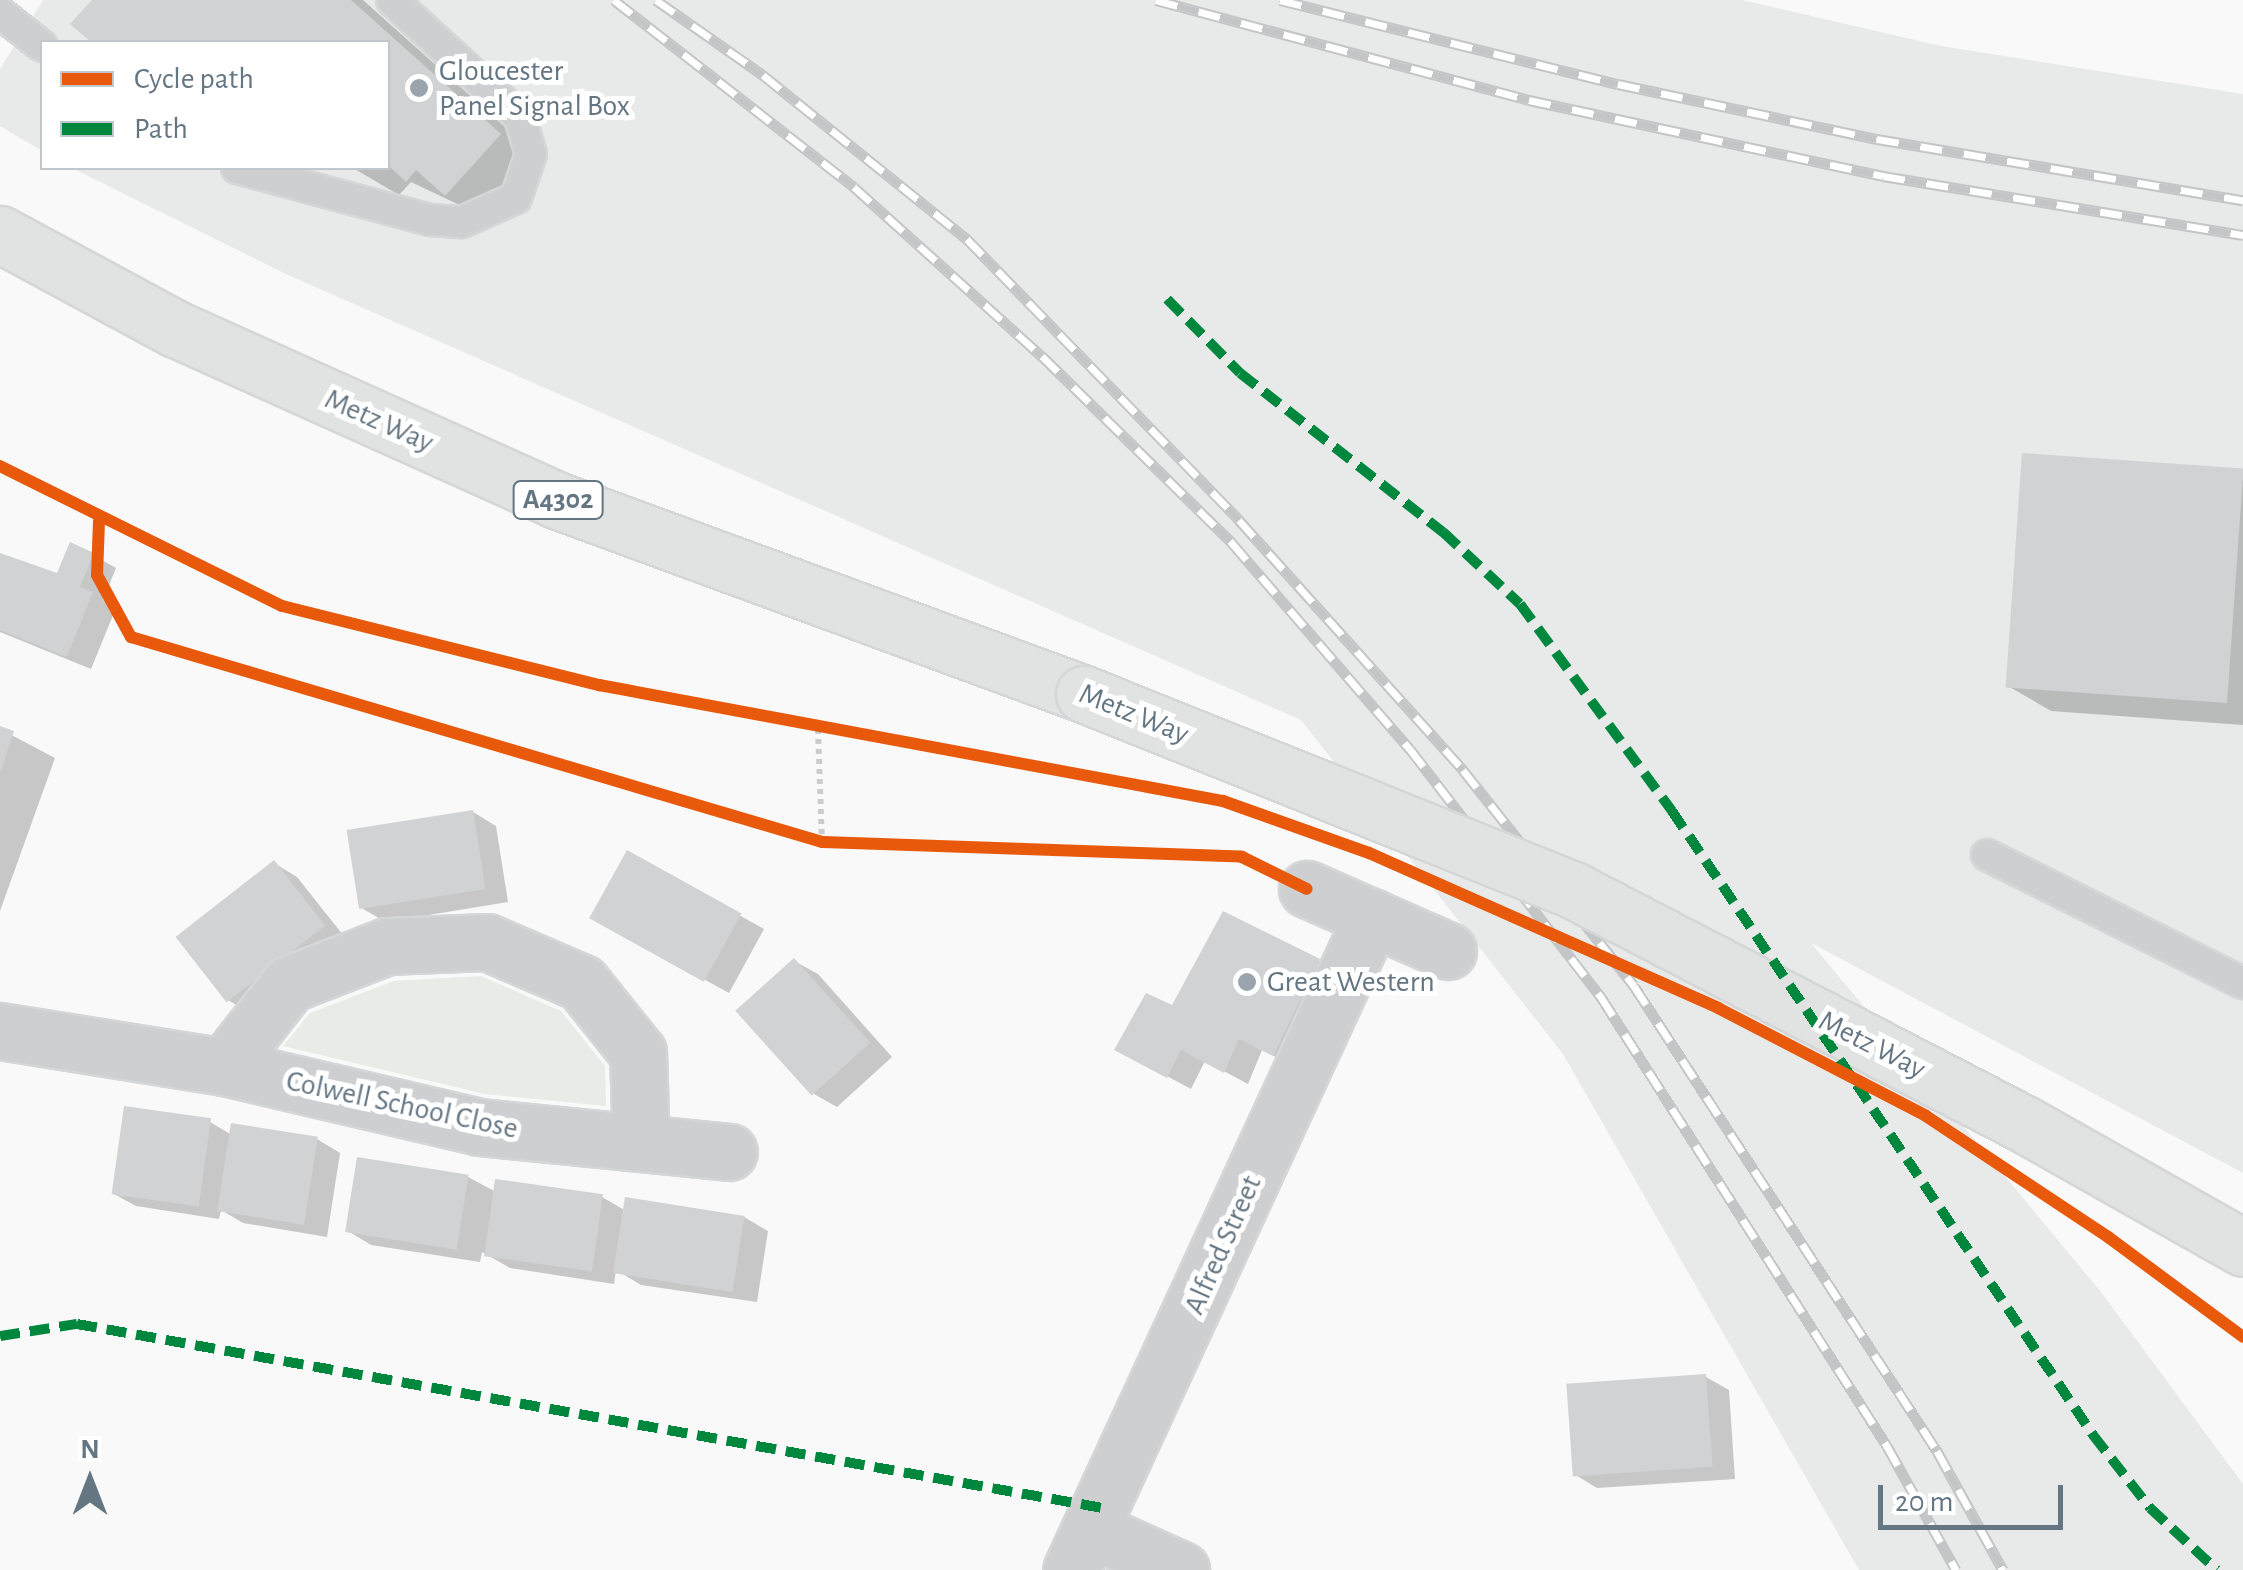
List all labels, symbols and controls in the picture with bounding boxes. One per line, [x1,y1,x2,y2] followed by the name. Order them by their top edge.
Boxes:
[40,40,390,170] legend
[439,53,630,124] place label: Gloucester Panel Signal Box
[134,64,254,94] text: Cycle path
[408,77,430,99] marker: Gloucester Panel Signal Box
[134,114,188,144] text: Path
[319,381,439,461] street label: Metz Way
[510,477,606,523] road number: A4302
[1074,676,1194,752] street label: Metz Way
[1267,964,1435,1000] place label: Great Western
[1236,971,1258,993] marker: Great Western
[1812,1003,1932,1087] street label: Metz Way
[283,1063,521,1147] street label: Colwell School Close
[1176,1170,1270,1320] street label: Alfred Street
[40,1430,140,1530] north arrow
[80,1436,100,1464] text: N
[1883,1465,2068,1527] scale bar
[1895,1487,1953,1517] text: 20 m

